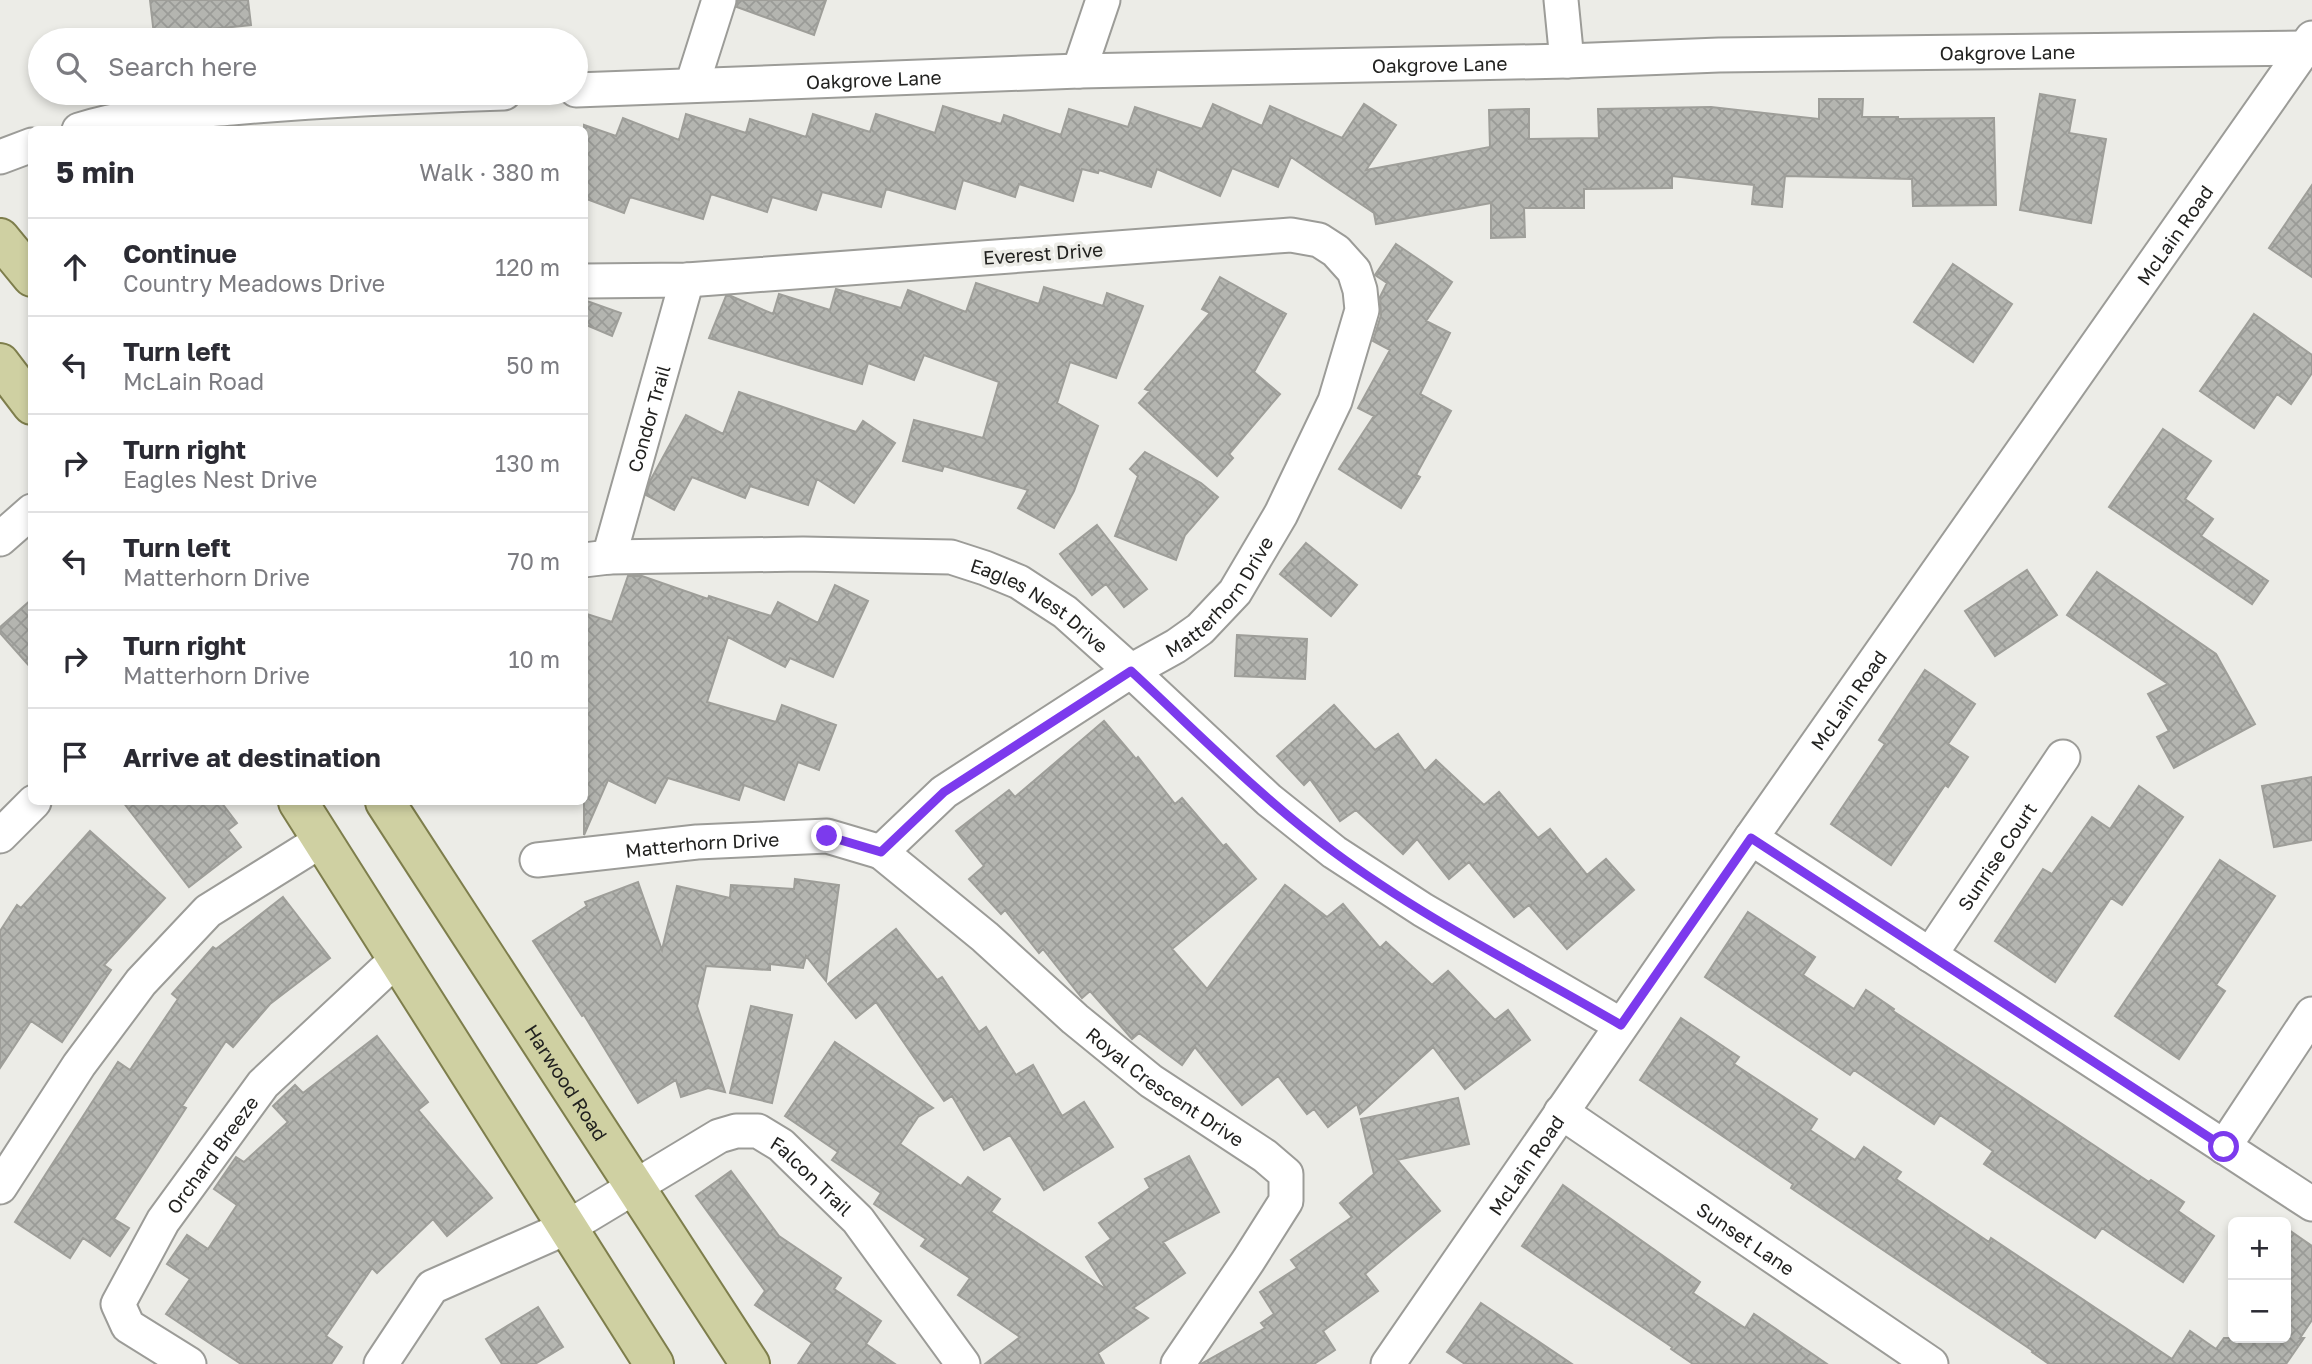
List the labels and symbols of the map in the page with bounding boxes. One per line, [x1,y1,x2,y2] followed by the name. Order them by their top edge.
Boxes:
[1939,39,2075,64] street label: Oakgrove Lane
[1372,51,1508,76] street label: Oakgrove Lane
[806,65,942,93] street label: Oakgrove Lane
[2131,180,2217,289] street label: McLain Road
[982,237,1104,269] street label: Everest Drive
[622,362,674,475] street label: Condor Trail
[1161,532,1277,661] street label: Matterhorn Drive
[968,553,1113,657] street label: Eagles Nest Drive
[1805,645,1891,754] street label: McLain Road
[1952,798,2041,915] street label: Sunrise Court
[811,820,842,851] route end
[624,827,780,862] street label: Matterhorn Drive
[521,1020,613,1145] street label: Harwood Road
[1082,1022,1249,1151] street label: Royal Crescent Drive
[161,1091,262,1218] street label: Orchard Breeze
[1483,1110,1568,1219] street label: McLain Road
[767,1130,857,1220] street label: Falcon Trail
[2208,1131,2239,1162] route start
[1693,1197,1799,1280] street label: Sunset Lane

